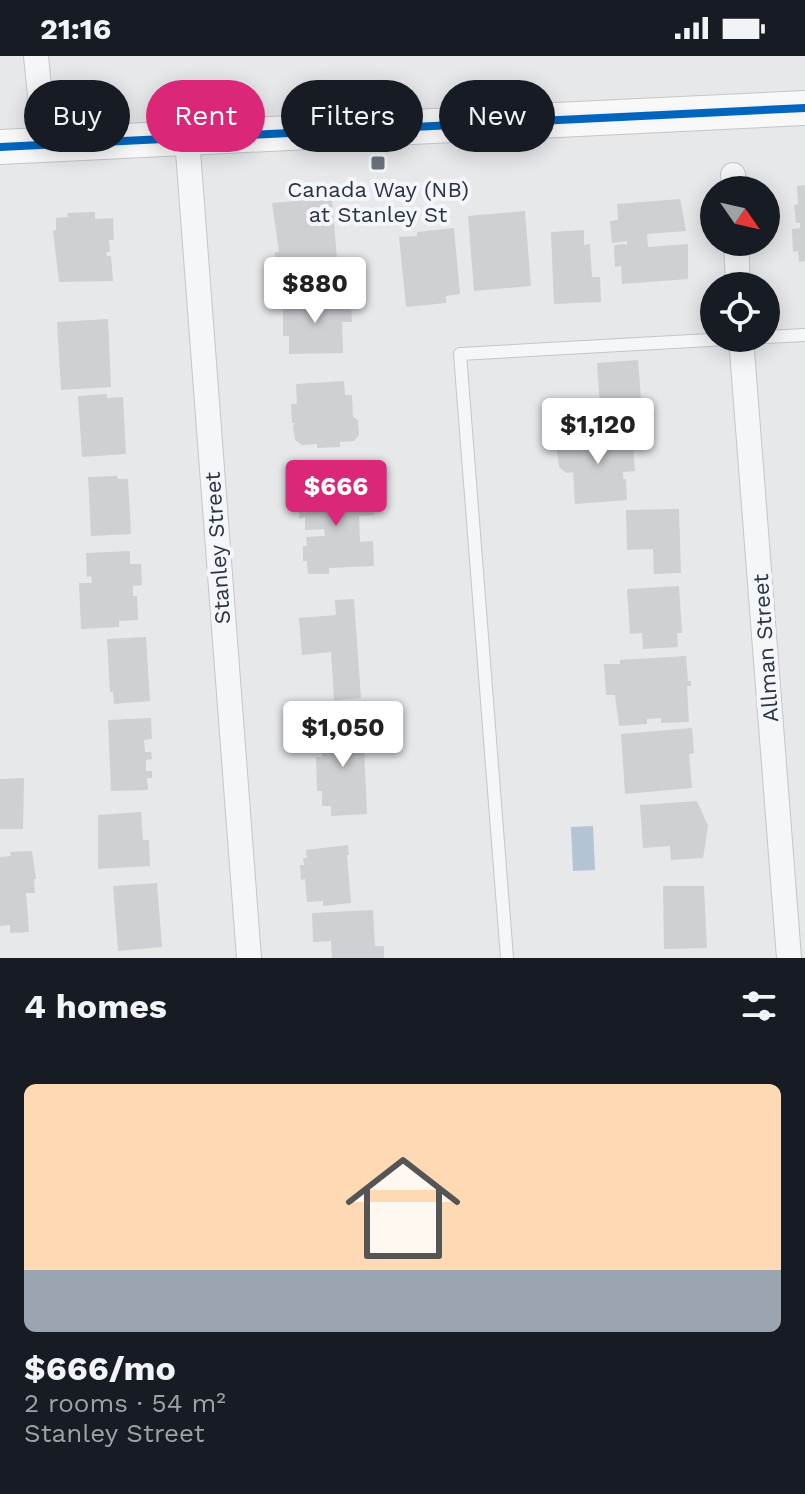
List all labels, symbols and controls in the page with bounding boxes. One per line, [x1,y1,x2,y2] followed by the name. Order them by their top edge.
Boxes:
[40,11,111,46] text: 21:16
[24,80,130,152] chip: Buy
[146,80,265,152] chip: Rent
[281,80,423,152] chip: Filters
[439,80,555,152] chip: New
[369,154,387,172] marker: Canada Way (NB) at Stanley St
[700,176,780,256] north arrow
[700,176,780,352] map controls
[287,177,469,227] place label: Canada Way (NB) at Stanley St
[268,257,362,325] pin: $880
[282,268,348,298] text: $880
[700,272,780,352] button: locate
[533,398,663,466] pin: $1,120
[560,409,636,439] text: $1,120
[289,460,383,528] pin: $666
[200,471,235,625] street label: Stanley Street
[304,471,368,501] text: $666
[748,573,783,723] street label: Allman Street
[278,701,408,769] pin: $1,050
[301,712,385,742] text: $1,050
[737,984,781,1028] icon: filters
[24,986,167,1026] text: 4 homes
[331,1136,475,1280] icon: home
[24,1348,176,1388] text: $666/mo
[24,1388,226,1418] text: 2 rooms · 54 m²
[24,1418,205,1448] text: Stanley Street

